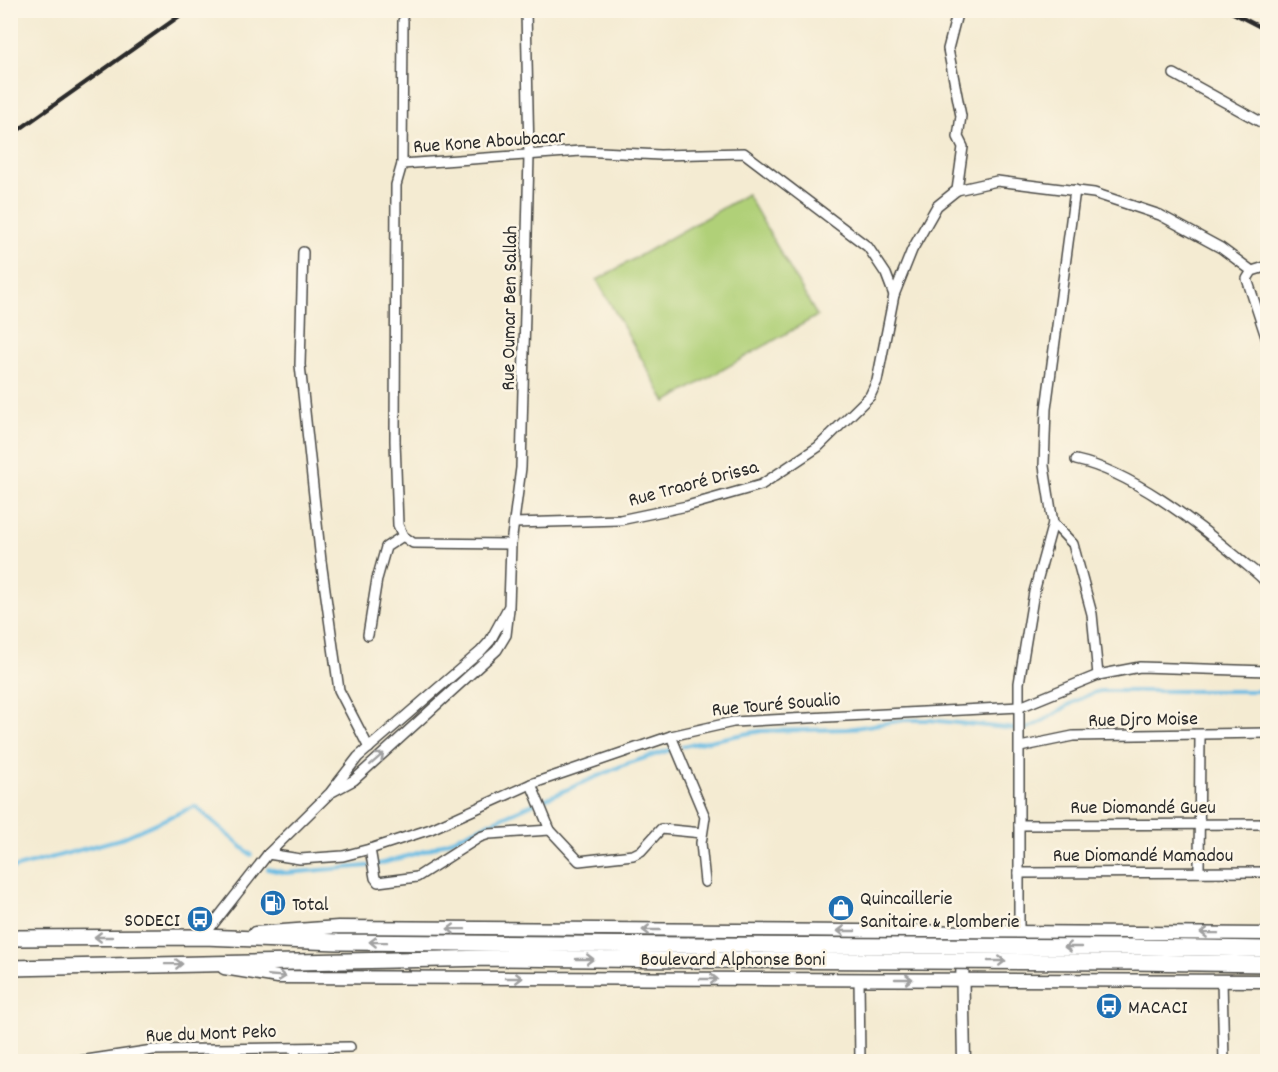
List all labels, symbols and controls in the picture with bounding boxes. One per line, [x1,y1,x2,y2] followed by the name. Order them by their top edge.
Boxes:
[412,124,567,162] street label: Rue Kone Aboubacar
[496,225,526,391] street label: Rue Oumar Ben Sallah
[626,454,763,516] street label: Rue Traoré Drissa
[711,686,842,726] street label: Rue Touré Soualio
[1088,706,1198,736] street label: Rue Djro Moise
[369,752,384,766] one-way arrow
[1070,795,1216,823] street label: Rue Diomandé Gueu
[1053,843,1233,871] street label: Rue Diomandé Mamadou
[860,886,1020,937] place label: Quincaillerie Sanitaire & Plomberie
[258,888,288,918] fuel station icon: Total
[292,892,329,920] place label: Total
[826,893,856,923] shop icon: Quincaillerie Sanitaire & Plomberie
[185,904,215,934] bus stop icon: SODECI
[124,908,180,936] place label: SODECI
[447,923,467,935] one-way arrow
[642,924,662,936] one-way arrow
[837,925,857,937] one-way arrow
[1200,927,1220,939] one-way arrow
[93,931,113,943] one-way arrow
[369,936,389,948] one-way arrow
[1064,941,1084,953] one-way arrow
[641,947,826,975] street label: Boulevard Alphonse Boni
[574,953,594,965] one-way arrow
[987,955,1007,967] one-way arrow
[163,959,183,970] one-way arrow
[267,971,287,982] one-way arrow
[504,972,524,984] one-way arrow
[699,973,719,985] one-way arrow
[894,973,914,985] one-way arrow
[1094,991,1124,1021] bus stop icon: MACACI
[1128,995,1188,1023] place label: MACACI
[145,1019,277,1051] street label: Rue du Mont Peko

